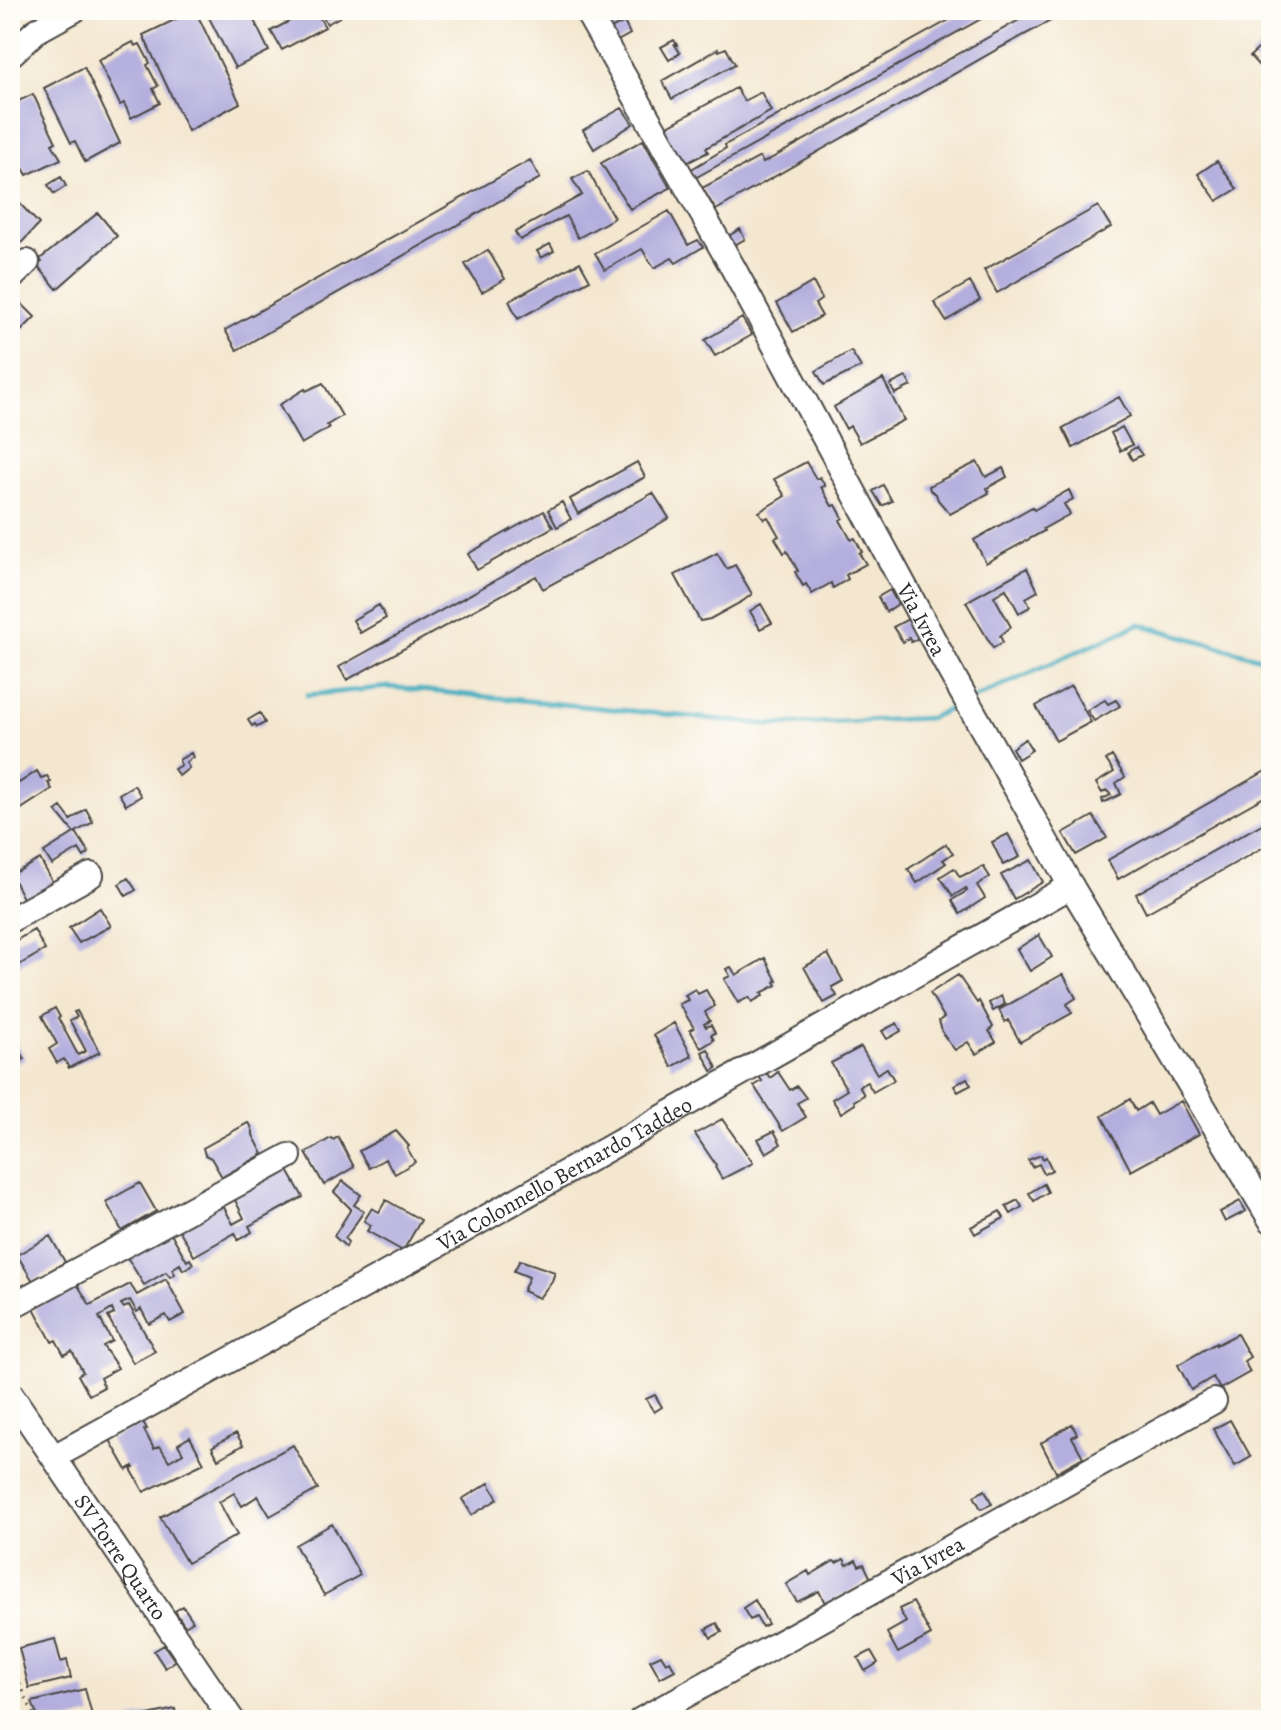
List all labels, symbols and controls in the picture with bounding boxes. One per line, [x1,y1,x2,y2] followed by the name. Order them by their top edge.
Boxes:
[889,577,954,662] street label: Via Ivrea
[431,1090,698,1259] street label: Via Colonnello Bernardo Taddeo
[67,1488,174,1626] street label: SV Torre Quarto
[885,1529,970,1594] street label: Via Ivrea

